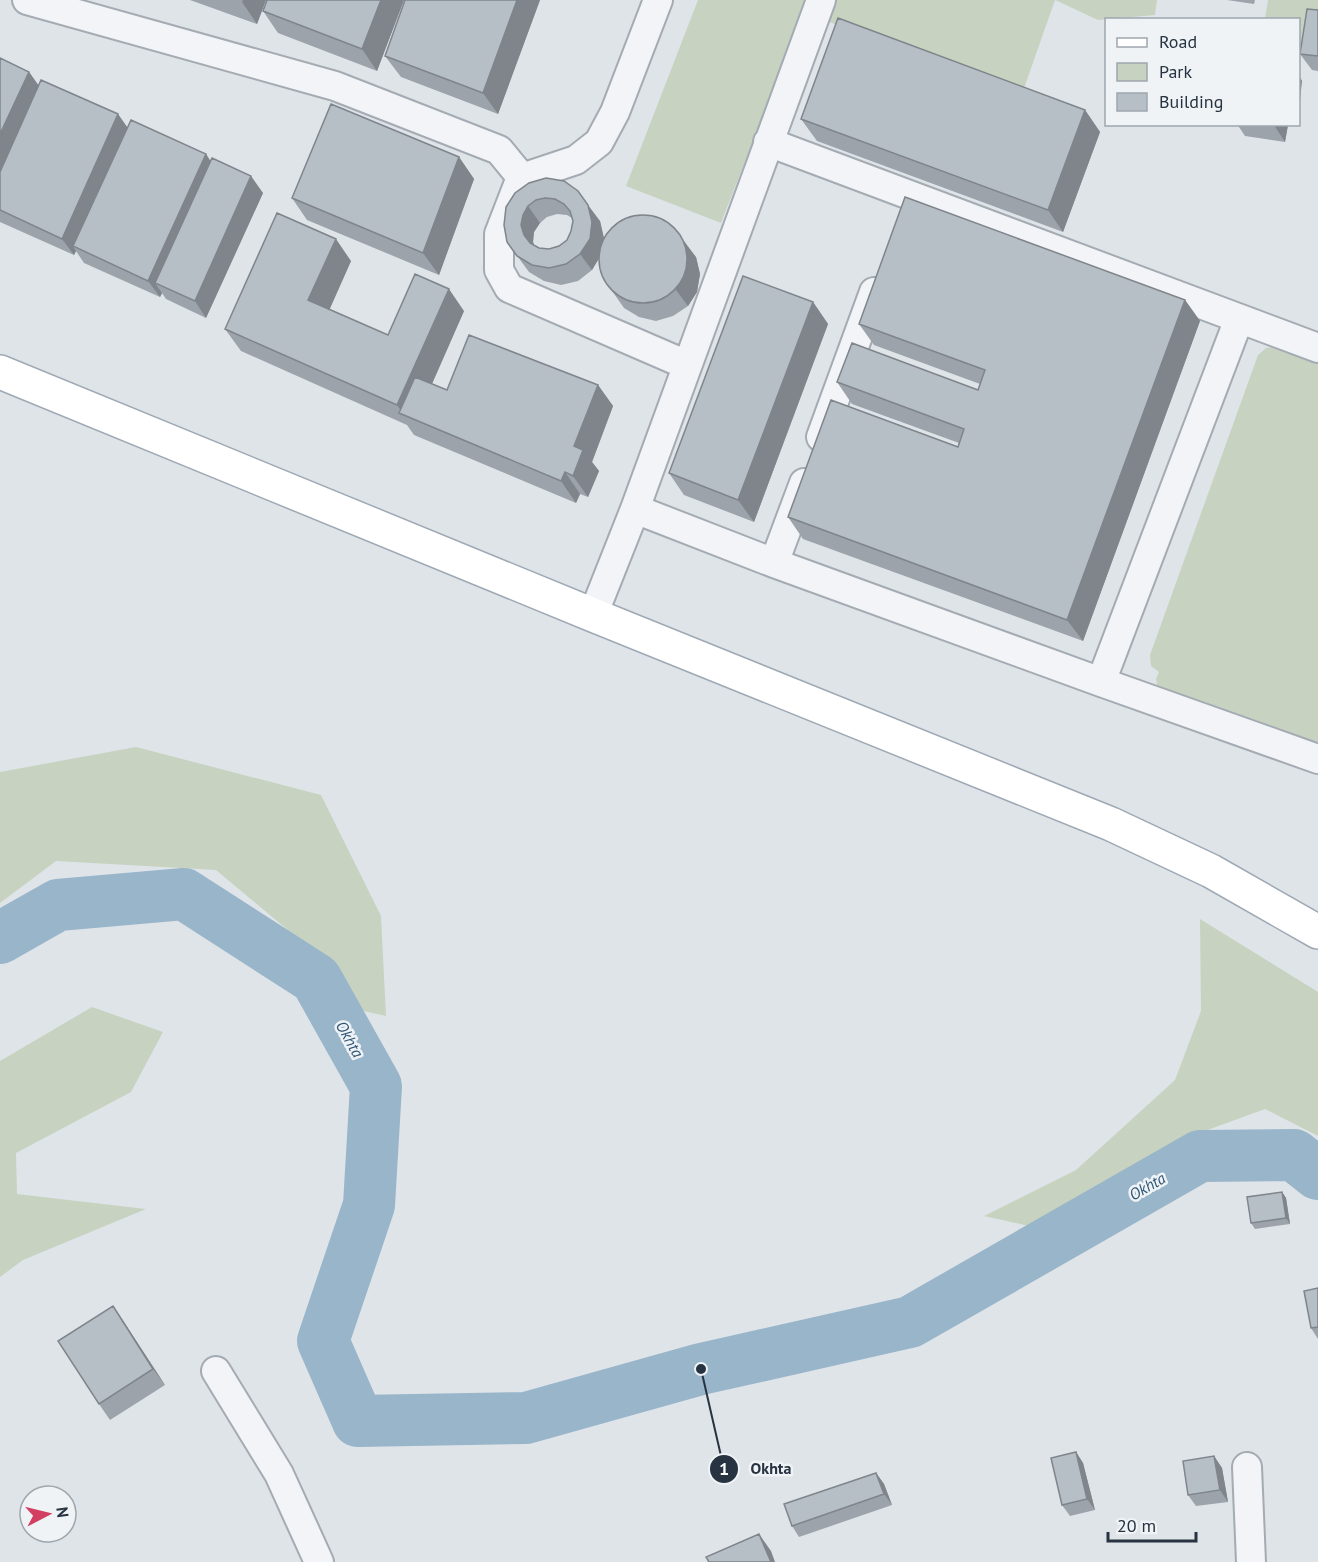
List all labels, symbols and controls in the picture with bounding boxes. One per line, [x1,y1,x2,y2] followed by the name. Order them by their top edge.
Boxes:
[1105,18,1300,126] legend
[1159,30,1197,53] text: Road
[1159,60,1192,83] text: Park
[1159,90,1223,113] text: Building
[332,1017,368,1061] water label: Okhta
[1125,1168,1169,1204] water label: Okhta
[709,1452,804,1486] callout: Okhta
[719,1457,729,1480] text: 1
[751,1458,791,1478] text: Okhta
[18,1484,78,1544] north arrow
[1108,1505,1196,1543] scale bar
[52,1506,73,1519] text: N
[1117,1514,1156,1537] text: 20 m

